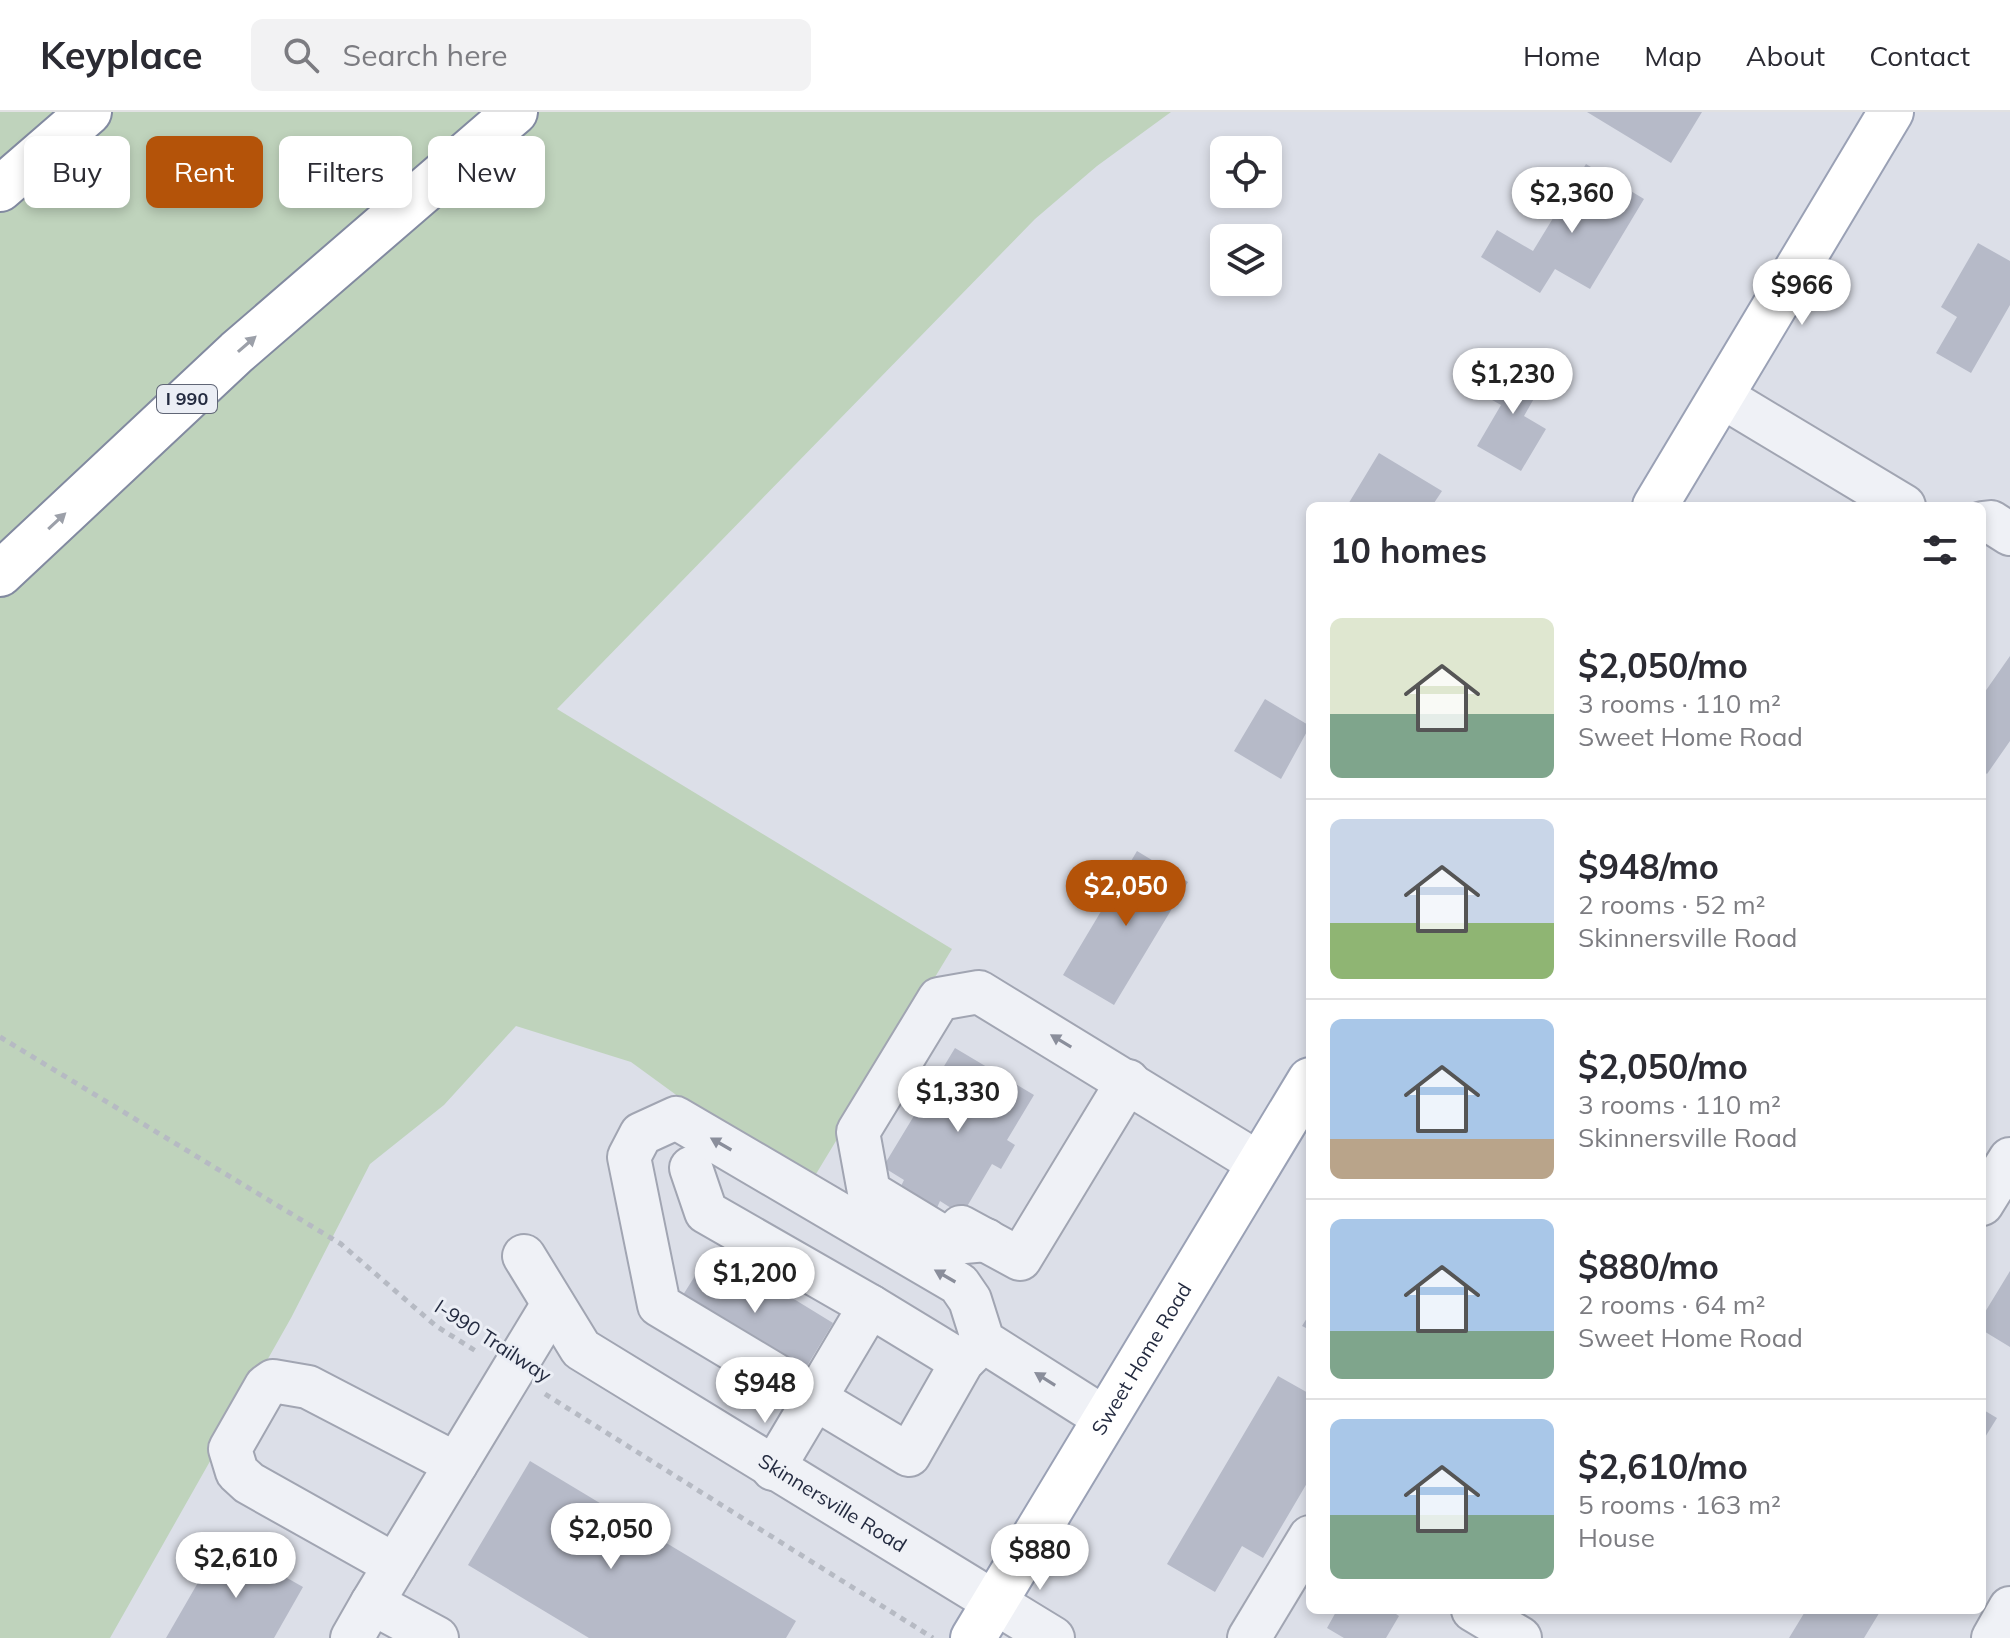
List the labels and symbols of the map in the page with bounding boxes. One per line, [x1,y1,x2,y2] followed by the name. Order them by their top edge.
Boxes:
[1507,167,1637,235] pin: $2,360
[1755,259,1849,327] pin: $966
[237,335,256,353] one-way arrow
[1448,348,1578,416] pin: $1,230
[157,385,217,413] road number: I 990
[47,513,66,531] one-way arrow
[1061,860,1191,928] pin: $2,050
[1050,1034,1072,1048] one-way arrow
[893,1066,1023,1134] pin: $1,330
[710,1137,732,1151] one-way arrow
[690,1247,820,1315] pin: $1,200
[934,1269,956,1283] one-way arrow
[1086,1278,1197,1439] street label: Sweet Home Road
[430,1294,557,1388] street label: I-990 Trailway
[718,1357,812,1425] pin: $948
[1034,1372,1056,1386] one-way arrow
[754,1448,911,1557] street label: Skinnersville Road
[546,1503,676,1571] pin: $2,050
[993,1524,1087,1592] pin: $880
[171,1532,301,1600] pin: $2,610

